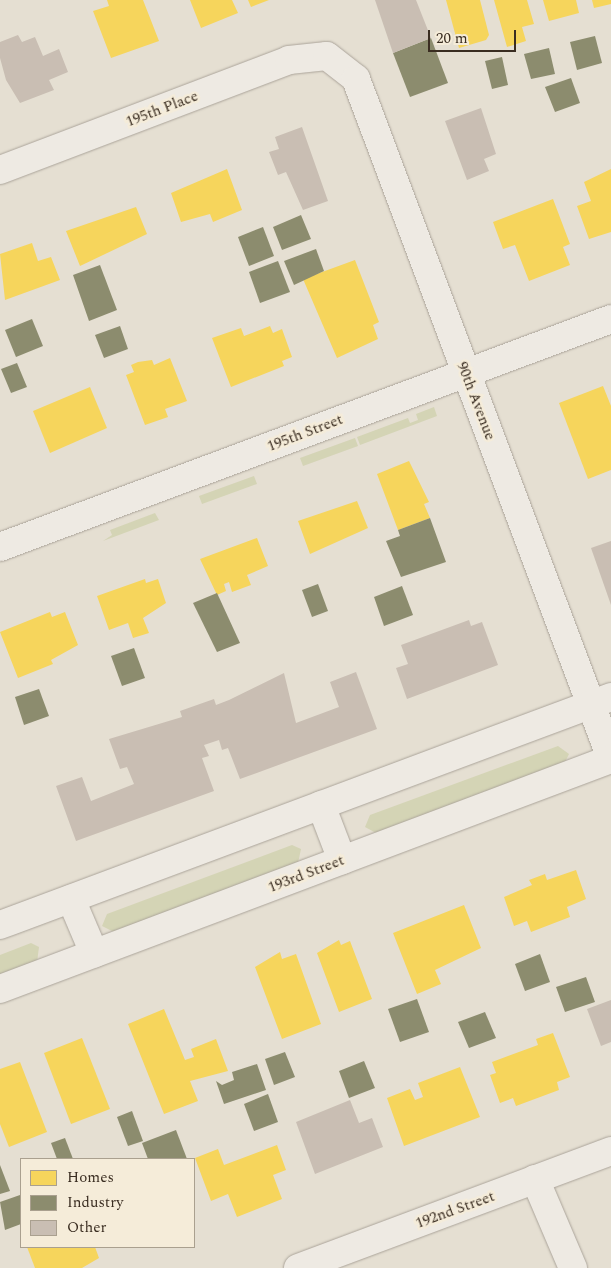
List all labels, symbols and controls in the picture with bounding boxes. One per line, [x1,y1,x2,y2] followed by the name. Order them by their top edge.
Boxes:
[431,20,518,52] scale bar
[436,27,468,50] text: 20 m
[123,87,201,131] street label: 195th Place
[453,359,499,443] street label: 90th Avenue
[265,410,345,456] street label: 195th Street
[265,851,347,897] street label: 193rd Street
[20,1158,195,1248] legend
[67,1166,114,1189] text: Homes
[413,1187,497,1233] street label: 192nd Street
[67,1191,123,1214] text: Industry
[67,1216,106,1239] text: Other

